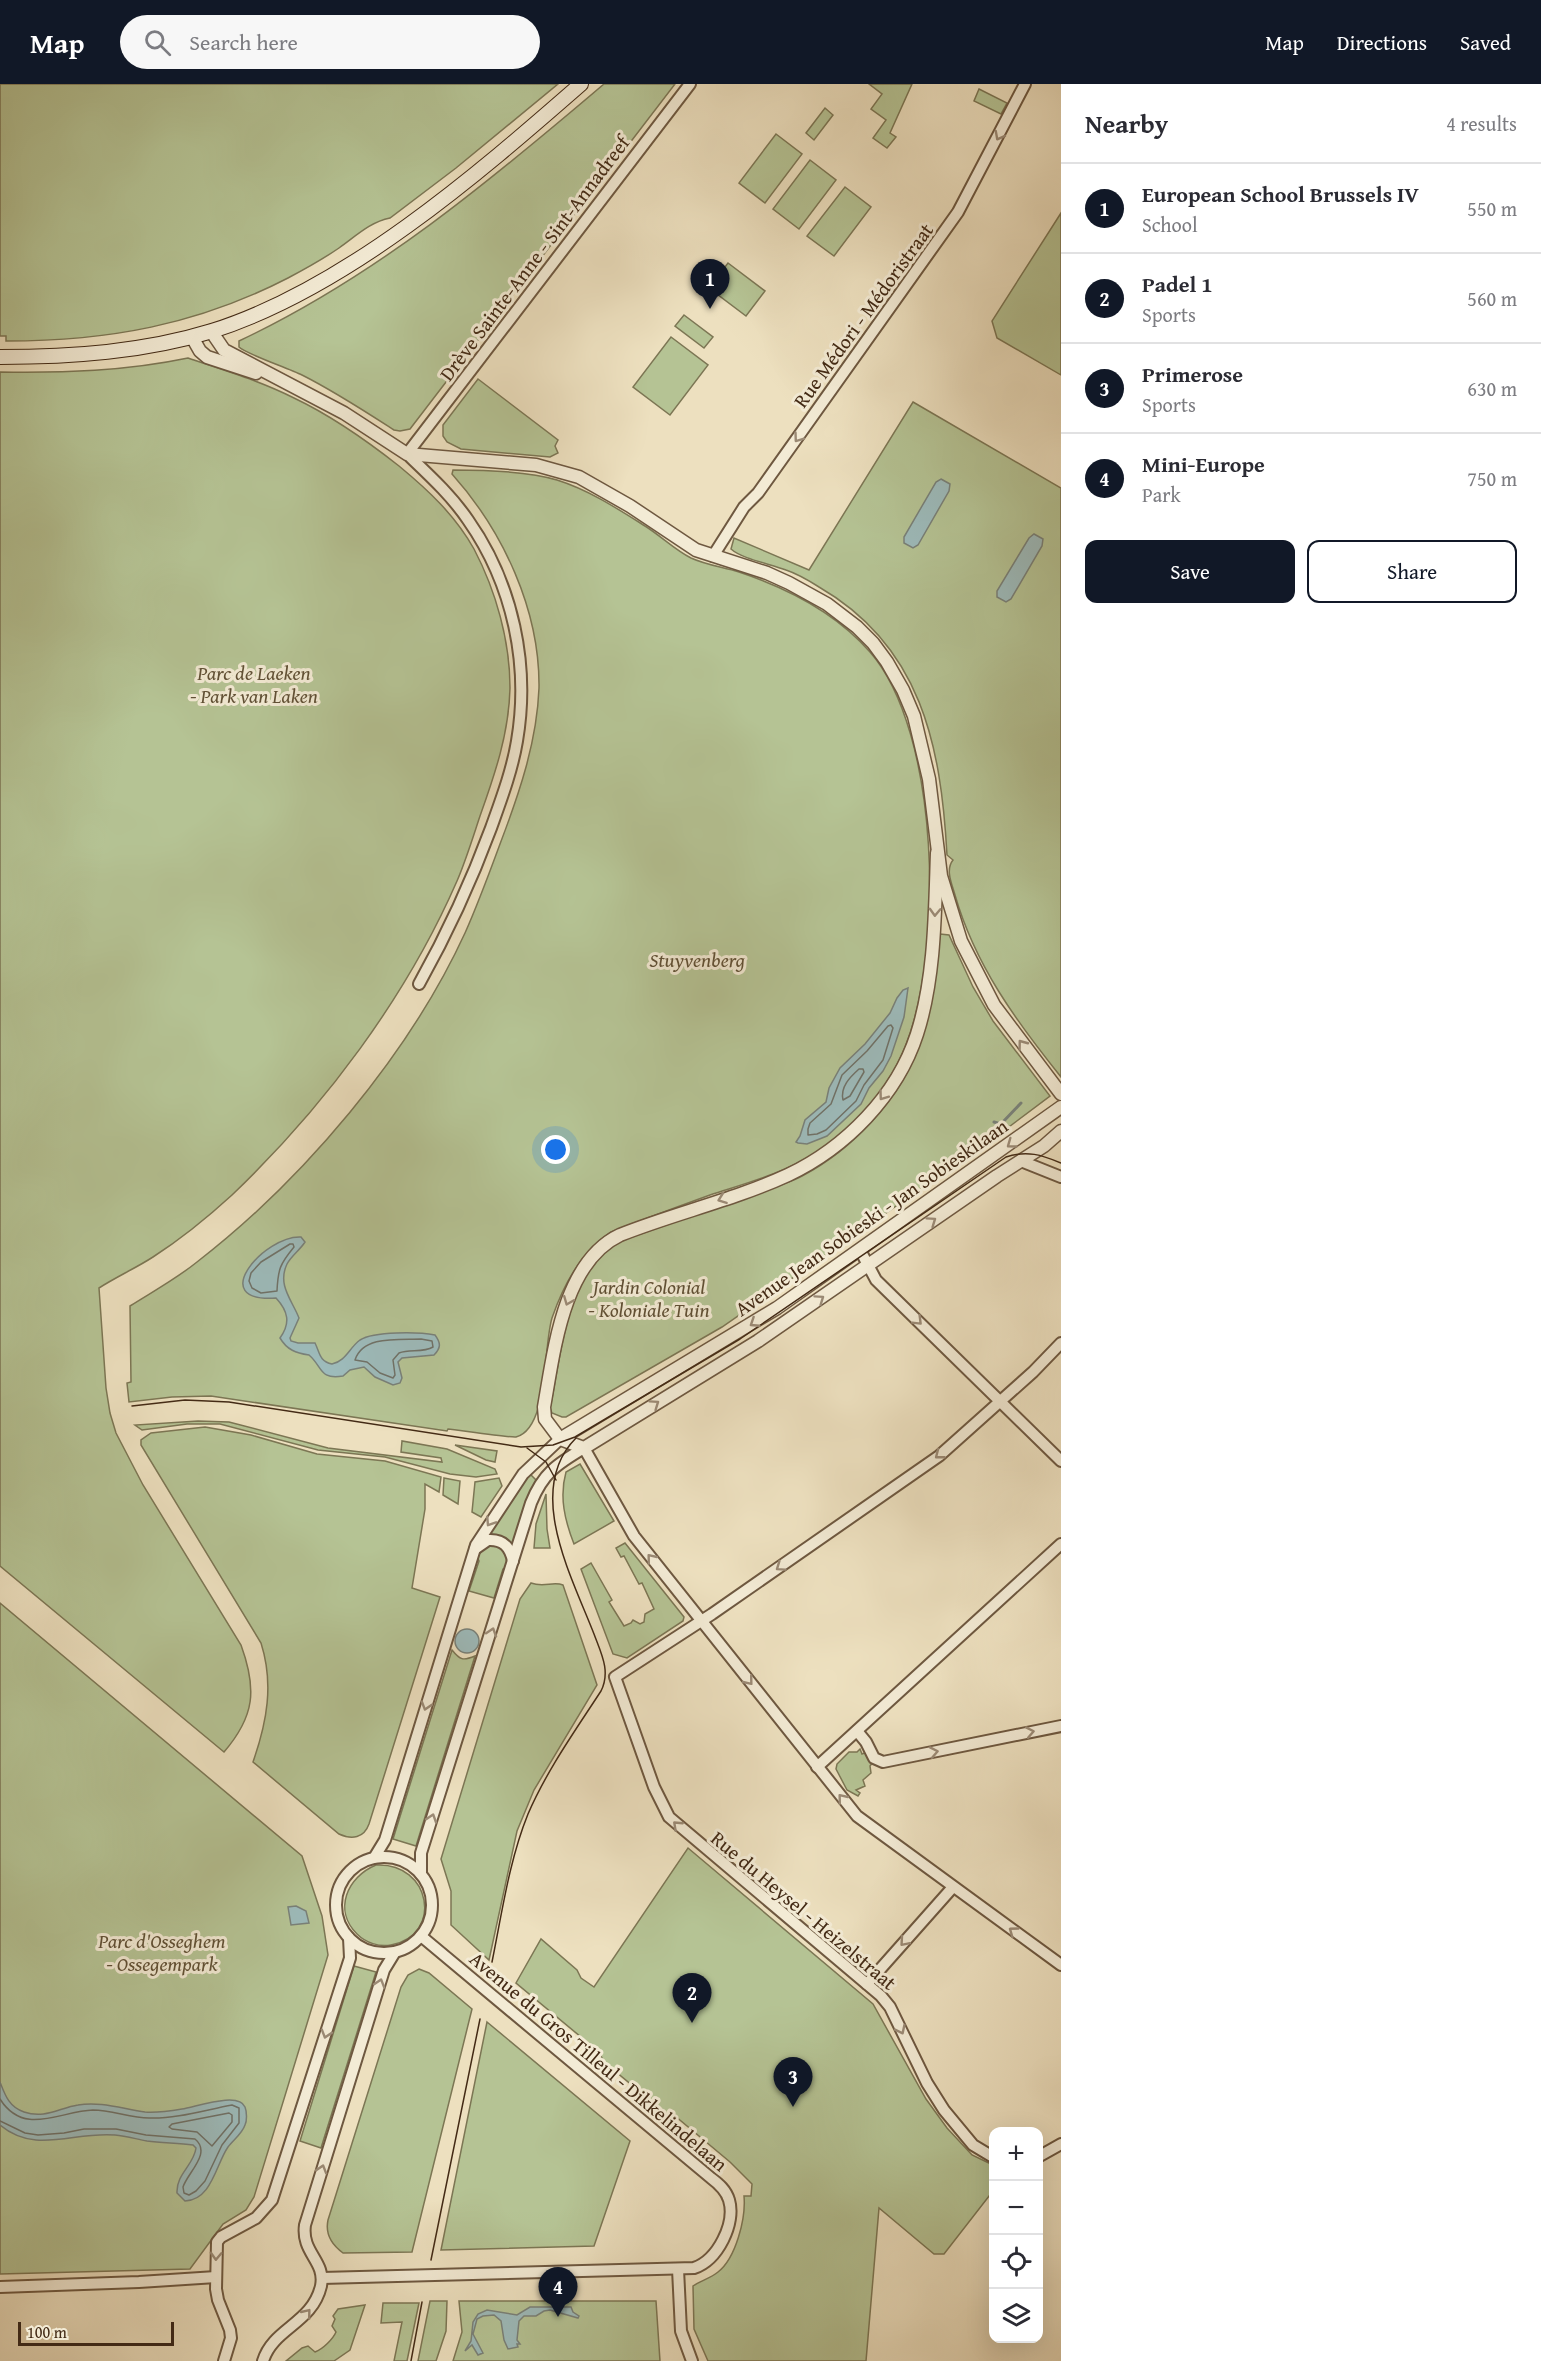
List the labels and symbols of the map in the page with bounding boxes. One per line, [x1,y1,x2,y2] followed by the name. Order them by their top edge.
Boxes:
[432,127,638,387] street label: Drève Sainte-Anne - Sint-Annadreef
[994,130,1006,141] one-way arrow
[786,217,940,413] street label: Rue Médori - Médoristraat
[690,260,730,309] pin: 1
[794,431,805,442] one-way arrow
[190,658,318,710] park label: Parc de Laeken - Park van Laken
[929,907,942,916] one-way arrow
[649,945,745,974] park label: Stuyvenberg
[1019,1040,1030,1051] one-way arrow
[879,1090,890,1101] one-way arrow
[729,1111,1013,1323] street label: Avenue Jean Sobieski - Jan Sobieskilaan
[541,1135,570,1164] your location
[1007,1136,1018,1147] one-way arrow
[717,1192,728,1205] one-way arrow
[926,1217,937,1228] one-way arrow
[588,1272,710,1324] park label: Jardin Colonial - Koloniale Tuin
[563,1295,575,1306] one-way arrow
[813,1296,824,1307] one-way arrow
[911,1314,922,1325] one-way arrow
[750,1315,760,1327] one-way arrow
[648,1400,659,1411] one-way arrow
[935,1448,946,1459] one-way arrow
[485,1516,497,1526] one-way arrow
[648,1553,659,1564] one-way arrow
[775,1560,786,1571] one-way arrow
[484,1627,497,1638] one-way arrow
[741,1675,752,1686] one-way arrow
[421,1700,433,1711] one-way arrow
[1024,1726,1034,1739] one-way arrow
[929,1746,939,1759] one-way arrow
[838,1794,849,1805] one-way arrow
[425,1813,438,1824] one-way arrow
[674,1821,684,1832] one-way arrow
[705,1824,903,1996] street label: Rue du Heysel - Heizelstraat
[97,1926,226,1978] park label: Parc d'Osseghem - Ossegempark
[1009,1927,1020,1938] one-way arrow
[900,1935,911,1946] one-way arrow
[464,1944,734,2178] street label: Avenue du Gros Tilleul - Dikkelindelaan
[672,1974,712,2023] pin: 2
[373,1978,385,1989] one-way arrow
[894,2024,906,2035] one-way arrow
[321,2028,333,2039] one-way arrow
[774,2058,812,2107] pin: 3
[315,2164,327,2175] one-way arrow
[210,2251,223,2260] one-way arrow
[538,2268,578,2317] pin: 4
[299,2309,310,2320] one-way arrow
[18,2319,174,2346] scale bar

